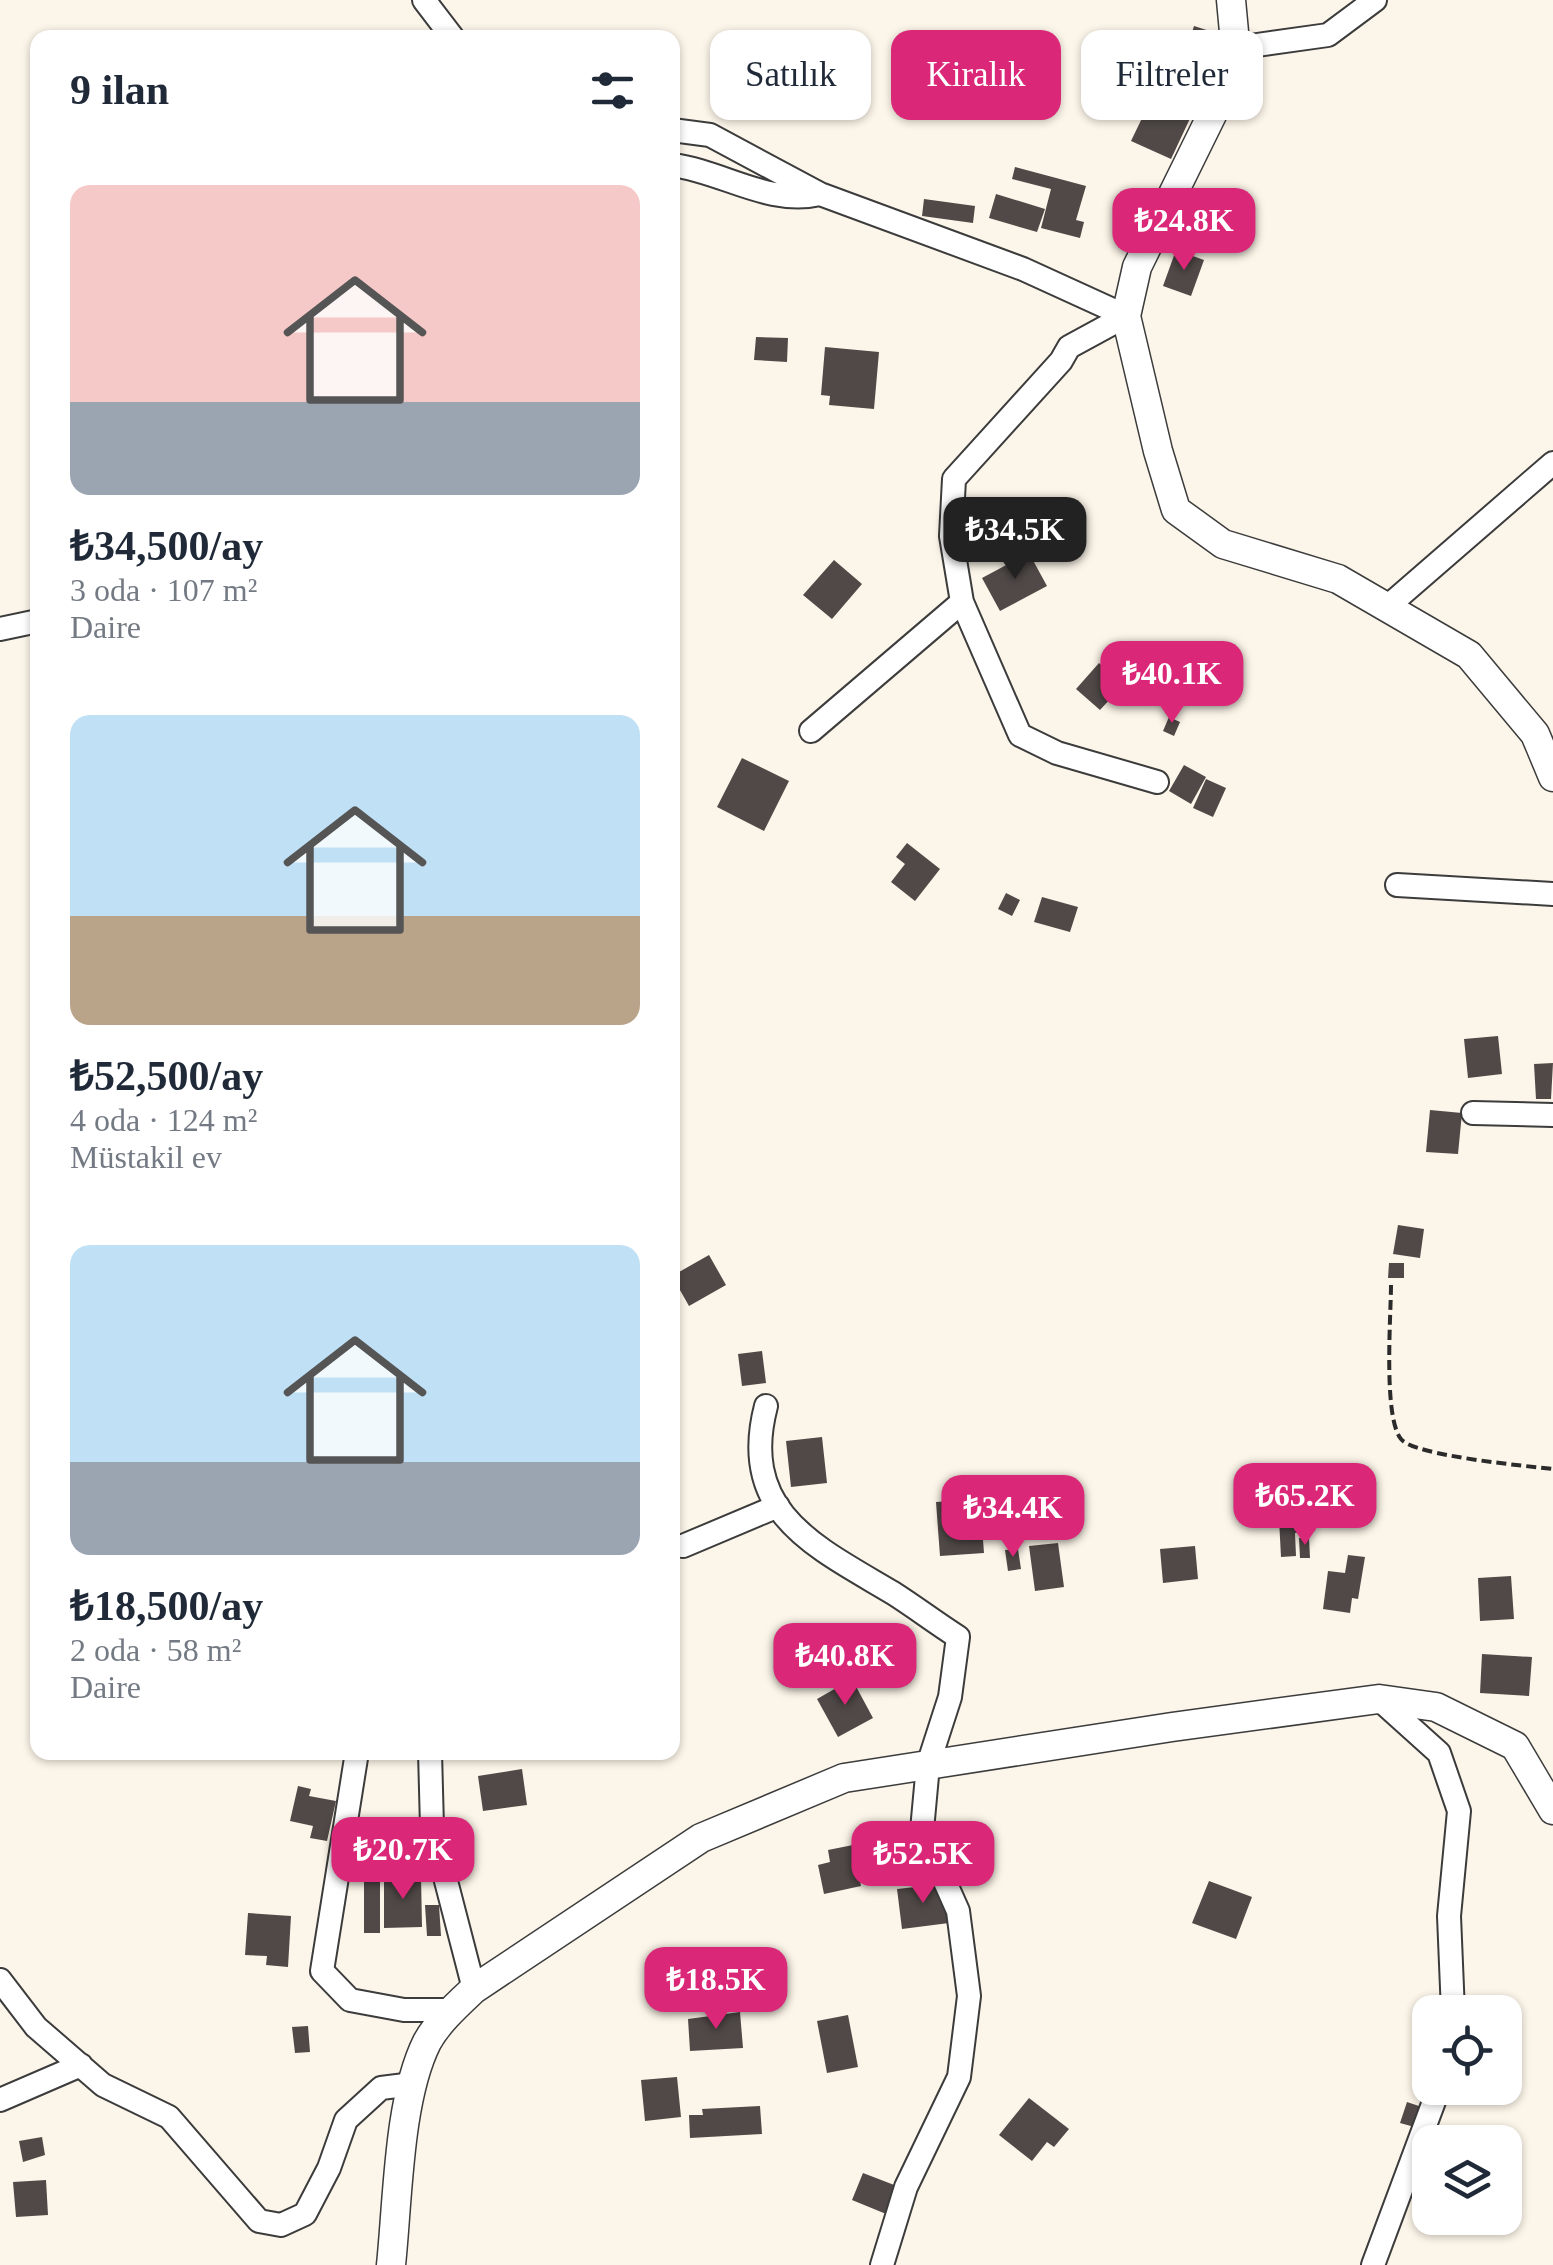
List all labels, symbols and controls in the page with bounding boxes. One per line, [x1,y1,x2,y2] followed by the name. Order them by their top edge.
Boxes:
[710,30,871,120] chip: Satılık
[891,30,1061,120] chip: Kiralık
[1081,30,1263,120] chip: Filtreler
[585,63,640,118] icon: filters
[70,67,169,113] text: 9 ilan
[1103,188,1265,273] pin: ₺24.8K
[1134,202,1234,238] text: ₺24.8K
[265,250,445,430] icon: home
[934,497,1096,582] pin: ₺34.5K
[965,511,1065,547] text: ₺34.5K
[70,523,263,569] text: ₺34,500/ay
[70,572,257,608] text: 3 oda · 107 m²
[70,609,141,645] text: Daire
[1091,641,1253,726] pin: ₺40.1K
[1122,655,1222,691] text: ₺40.1K
[265,780,445,960] icon: home
[70,1053,263,1099] text: ₺52,500/ay
[70,1102,257,1138] text: 4 oda · 124 m²
[70,1139,222,1175] text: Müstakil ev
[265,1310,445,1490] icon: home
[1224,1463,1386,1548] pin: ₺65.2K
[932,1475,1094,1560] pin: ₺34.4K
[1255,1477,1355,1513] text: ₺65.2K
[963,1489,1063,1525] text: ₺34.4K
[70,1583,263,1629] text: ₺18,500/ay
[764,1623,926,1708] pin: ₺40.8K
[70,1632,241,1668] text: 2 oda · 58 m²
[795,1637,895,1673] text: ₺40.8K
[70,1669,141,1705] text: Daire
[322,1817,484,1902] pin: ₺20.7K
[842,1821,1004,1906] pin: ₺52.5K
[353,1831,453,1867] text: ₺20.7K
[873,1835,973,1871] text: ₺52.5K
[635,1947,797,2032] pin: ₺18.5K
[666,1961,766,1997] text: ₺18.5K
[1412,1995,1522,2235] map controls
[1412,1995,1522,2105] button: locate
[1412,2125,1522,2235] button: layers

